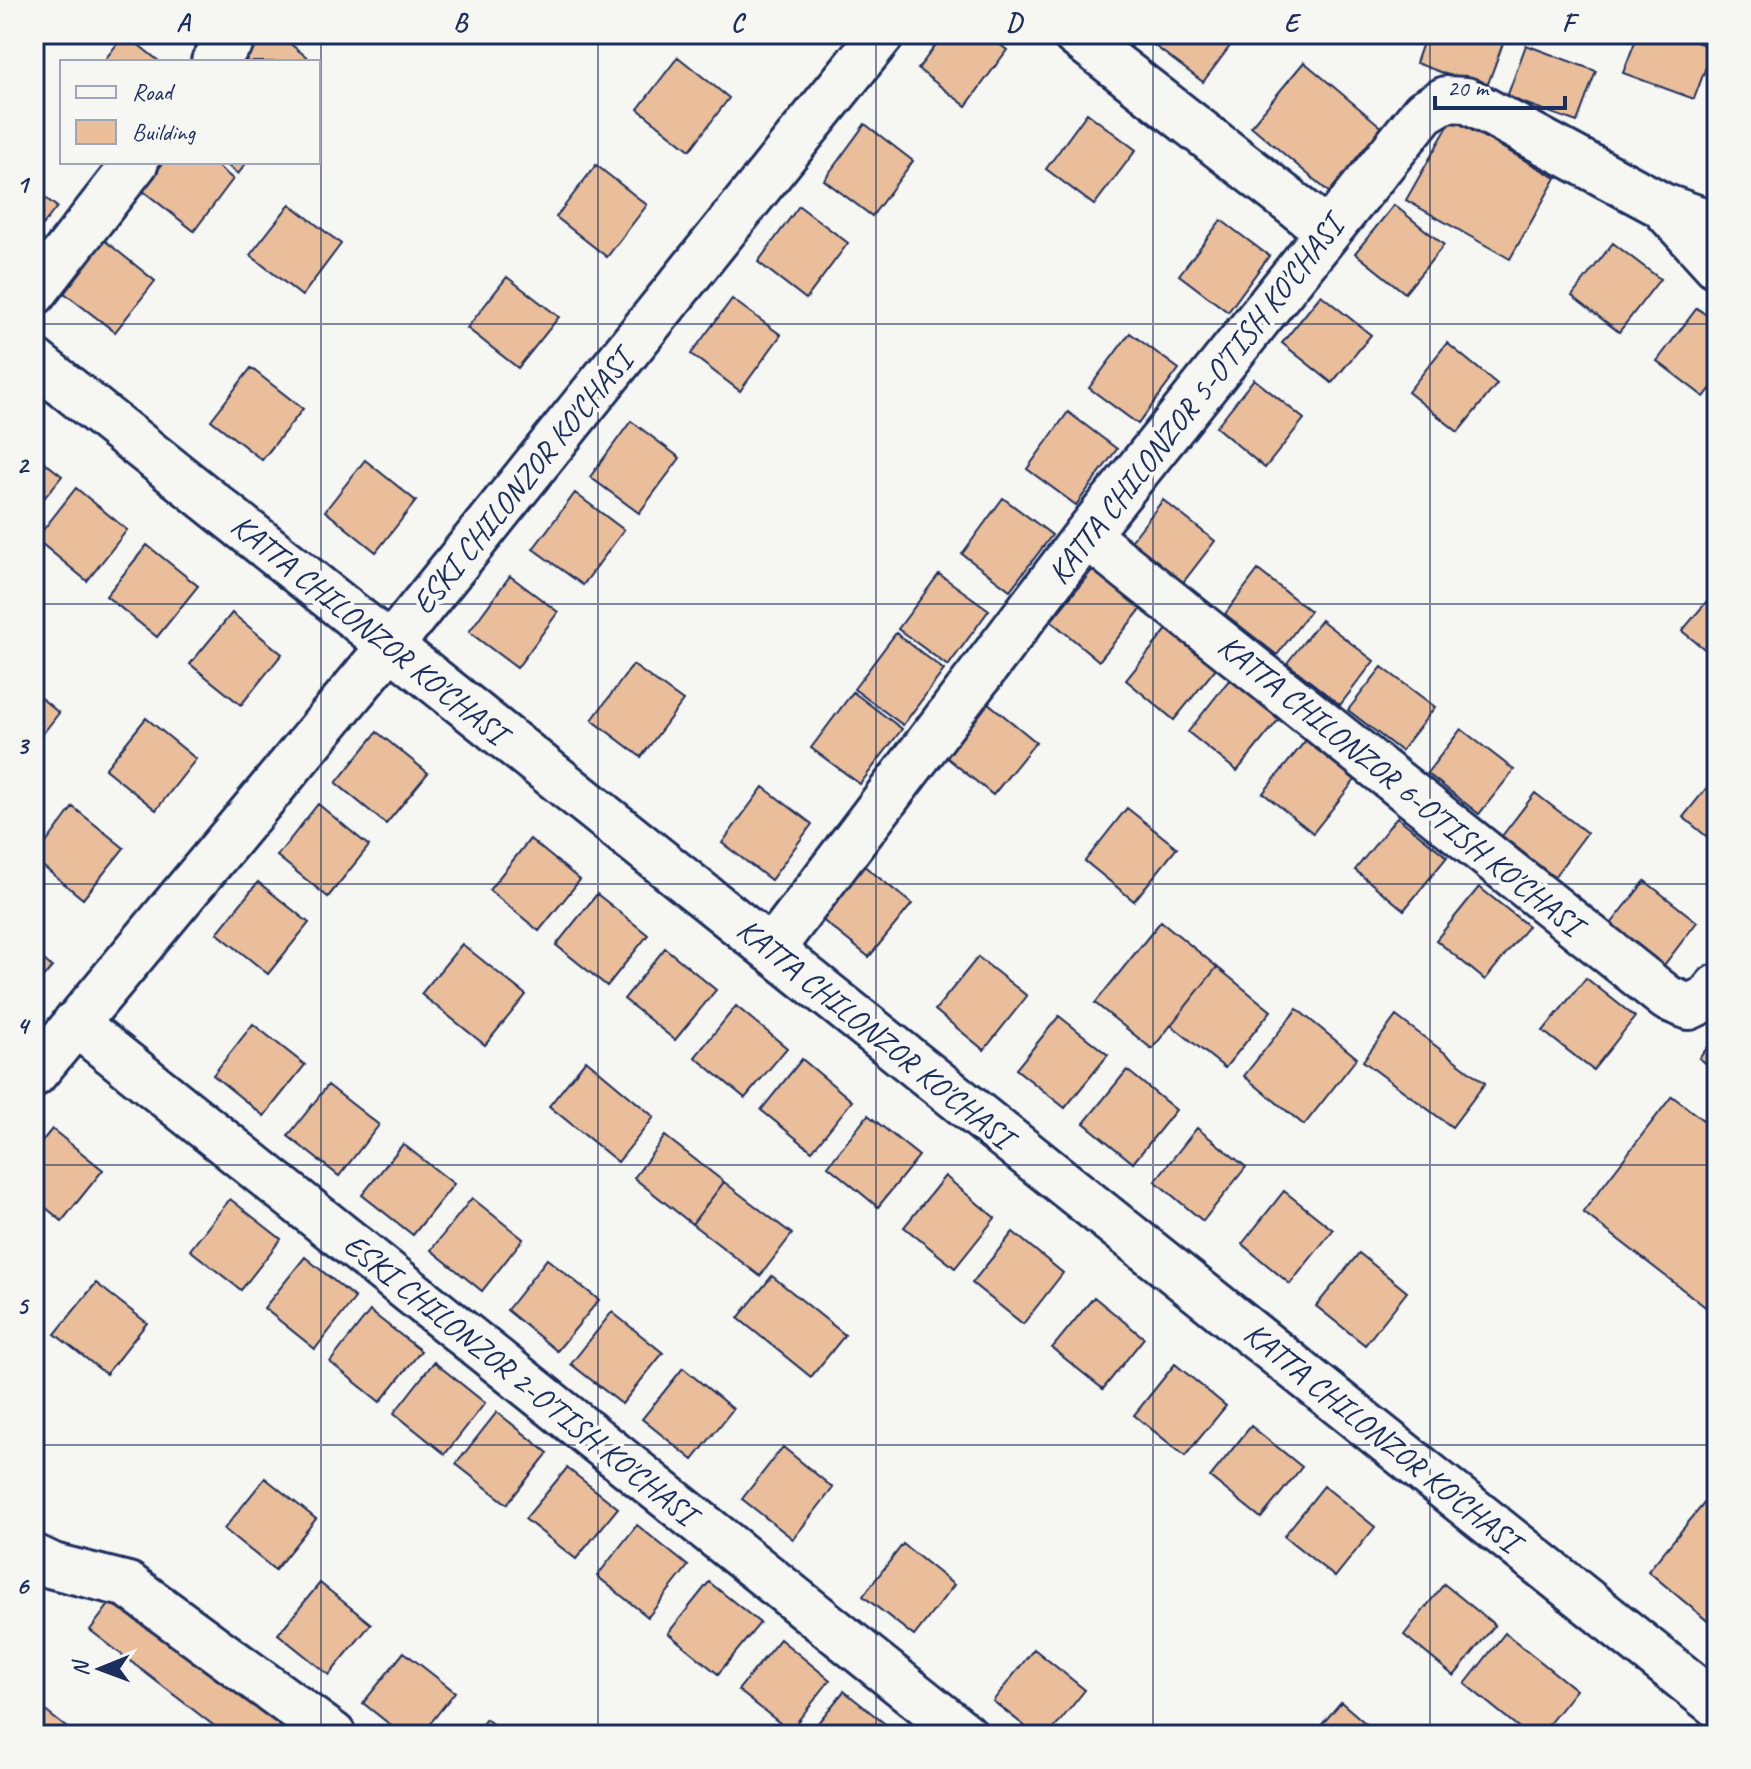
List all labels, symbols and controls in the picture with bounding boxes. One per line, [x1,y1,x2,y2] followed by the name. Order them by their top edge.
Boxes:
[176,6,191,39] text: A
[453,6,469,39] text: B
[731,6,747,39] text: C
[1006,6,1024,39] text: D
[1284,6,1302,39] text: E
[1562,6,1580,39] text: F
[60,60,320,164] legend
[1435,60,1565,110] scale bar
[1447,73,1490,103] text: 20 m
[132,77,176,107] text: Road
[132,117,197,147] text: Building
[16,168,31,201] text: 1
[1038,203,1356,593] street label: KATTA CHILONZOR 5-O'TISH KO'CHASI
[403,337,645,623] street label: ESKI CHILONZOR KO'CHASI
[16,448,30,481] text: 2
[223,505,520,757] street label: KATTA CHILONZOR KO'CHASI
[1210,625,1595,949] street label: KATTA CHILONZOR 6-O'TISH KO'CHASI
[16,729,30,762] text: 3
[729,909,1026,1161] street label: KATTA CHILONZOR KO'CHASI
[16,1009,31,1042] text: 4
[335,1224,709,1538] street label: ESKI CHILONZOR 2-O'TISH KO'CHASI
[16,1289,30,1322] text: 5
[1236,1313,1533,1565] street label: KATTA CHILONZOR KO'CHASI
[16,1569,30,1602] text: 6
[60,1629,140,1709] north arrow
[67,1659,95,1676] text: N

